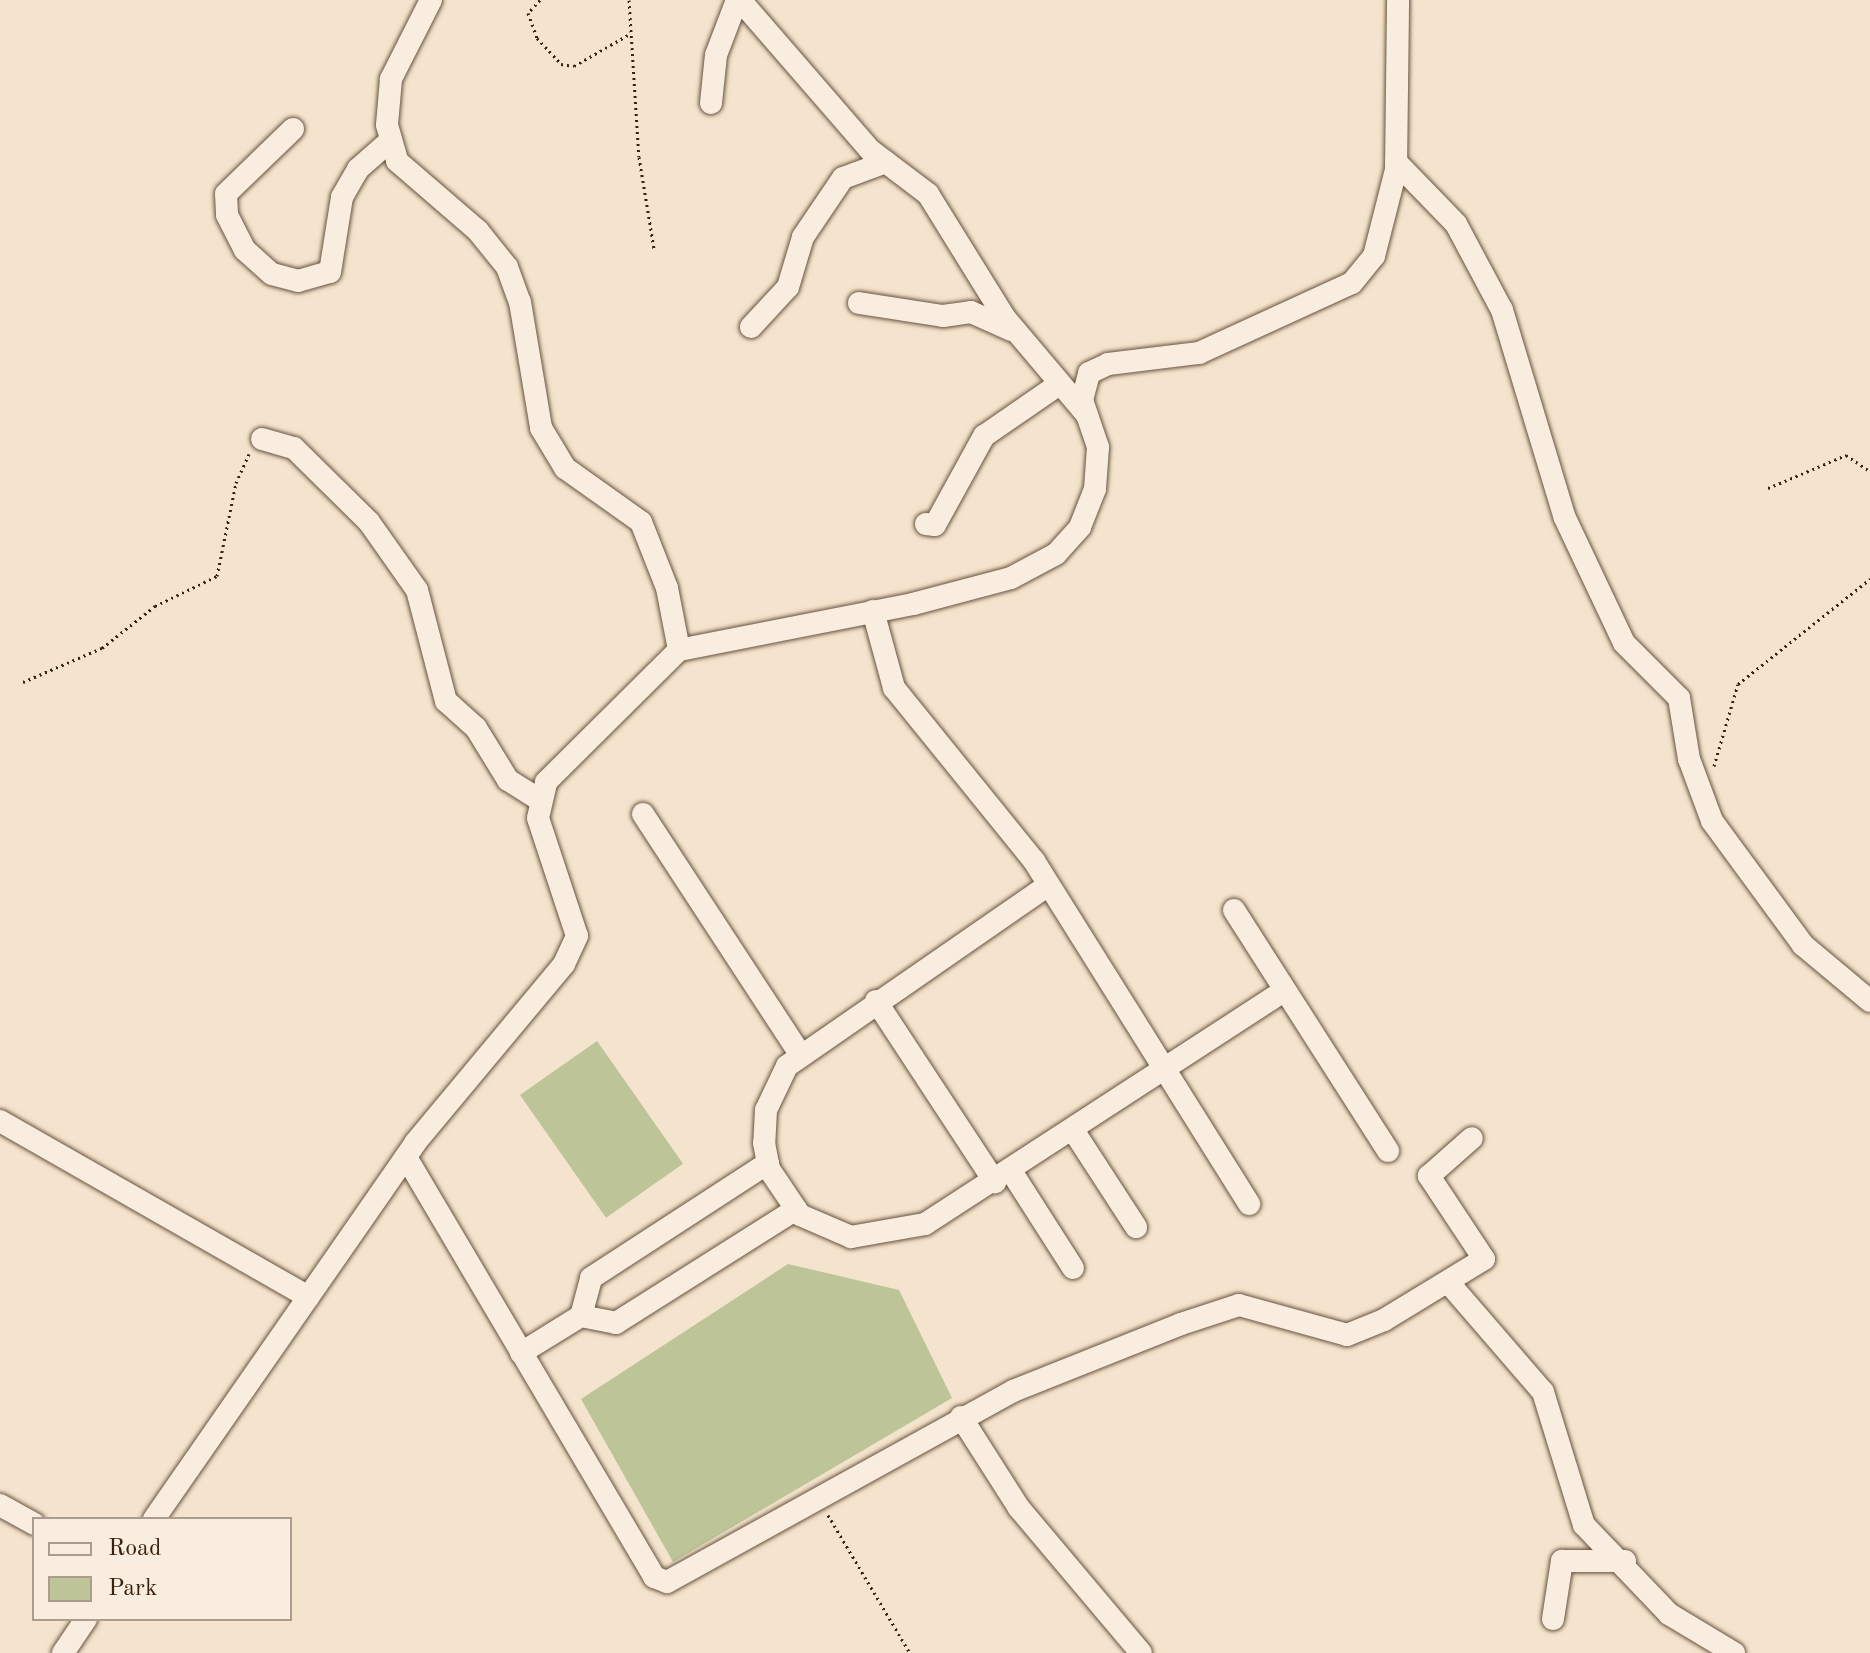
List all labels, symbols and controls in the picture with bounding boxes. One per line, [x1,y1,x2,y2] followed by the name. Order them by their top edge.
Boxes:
[32,1517,292,1621] legend
[108,1537,161,1561] text: Road
[108,1577,157,1601] text: Park

